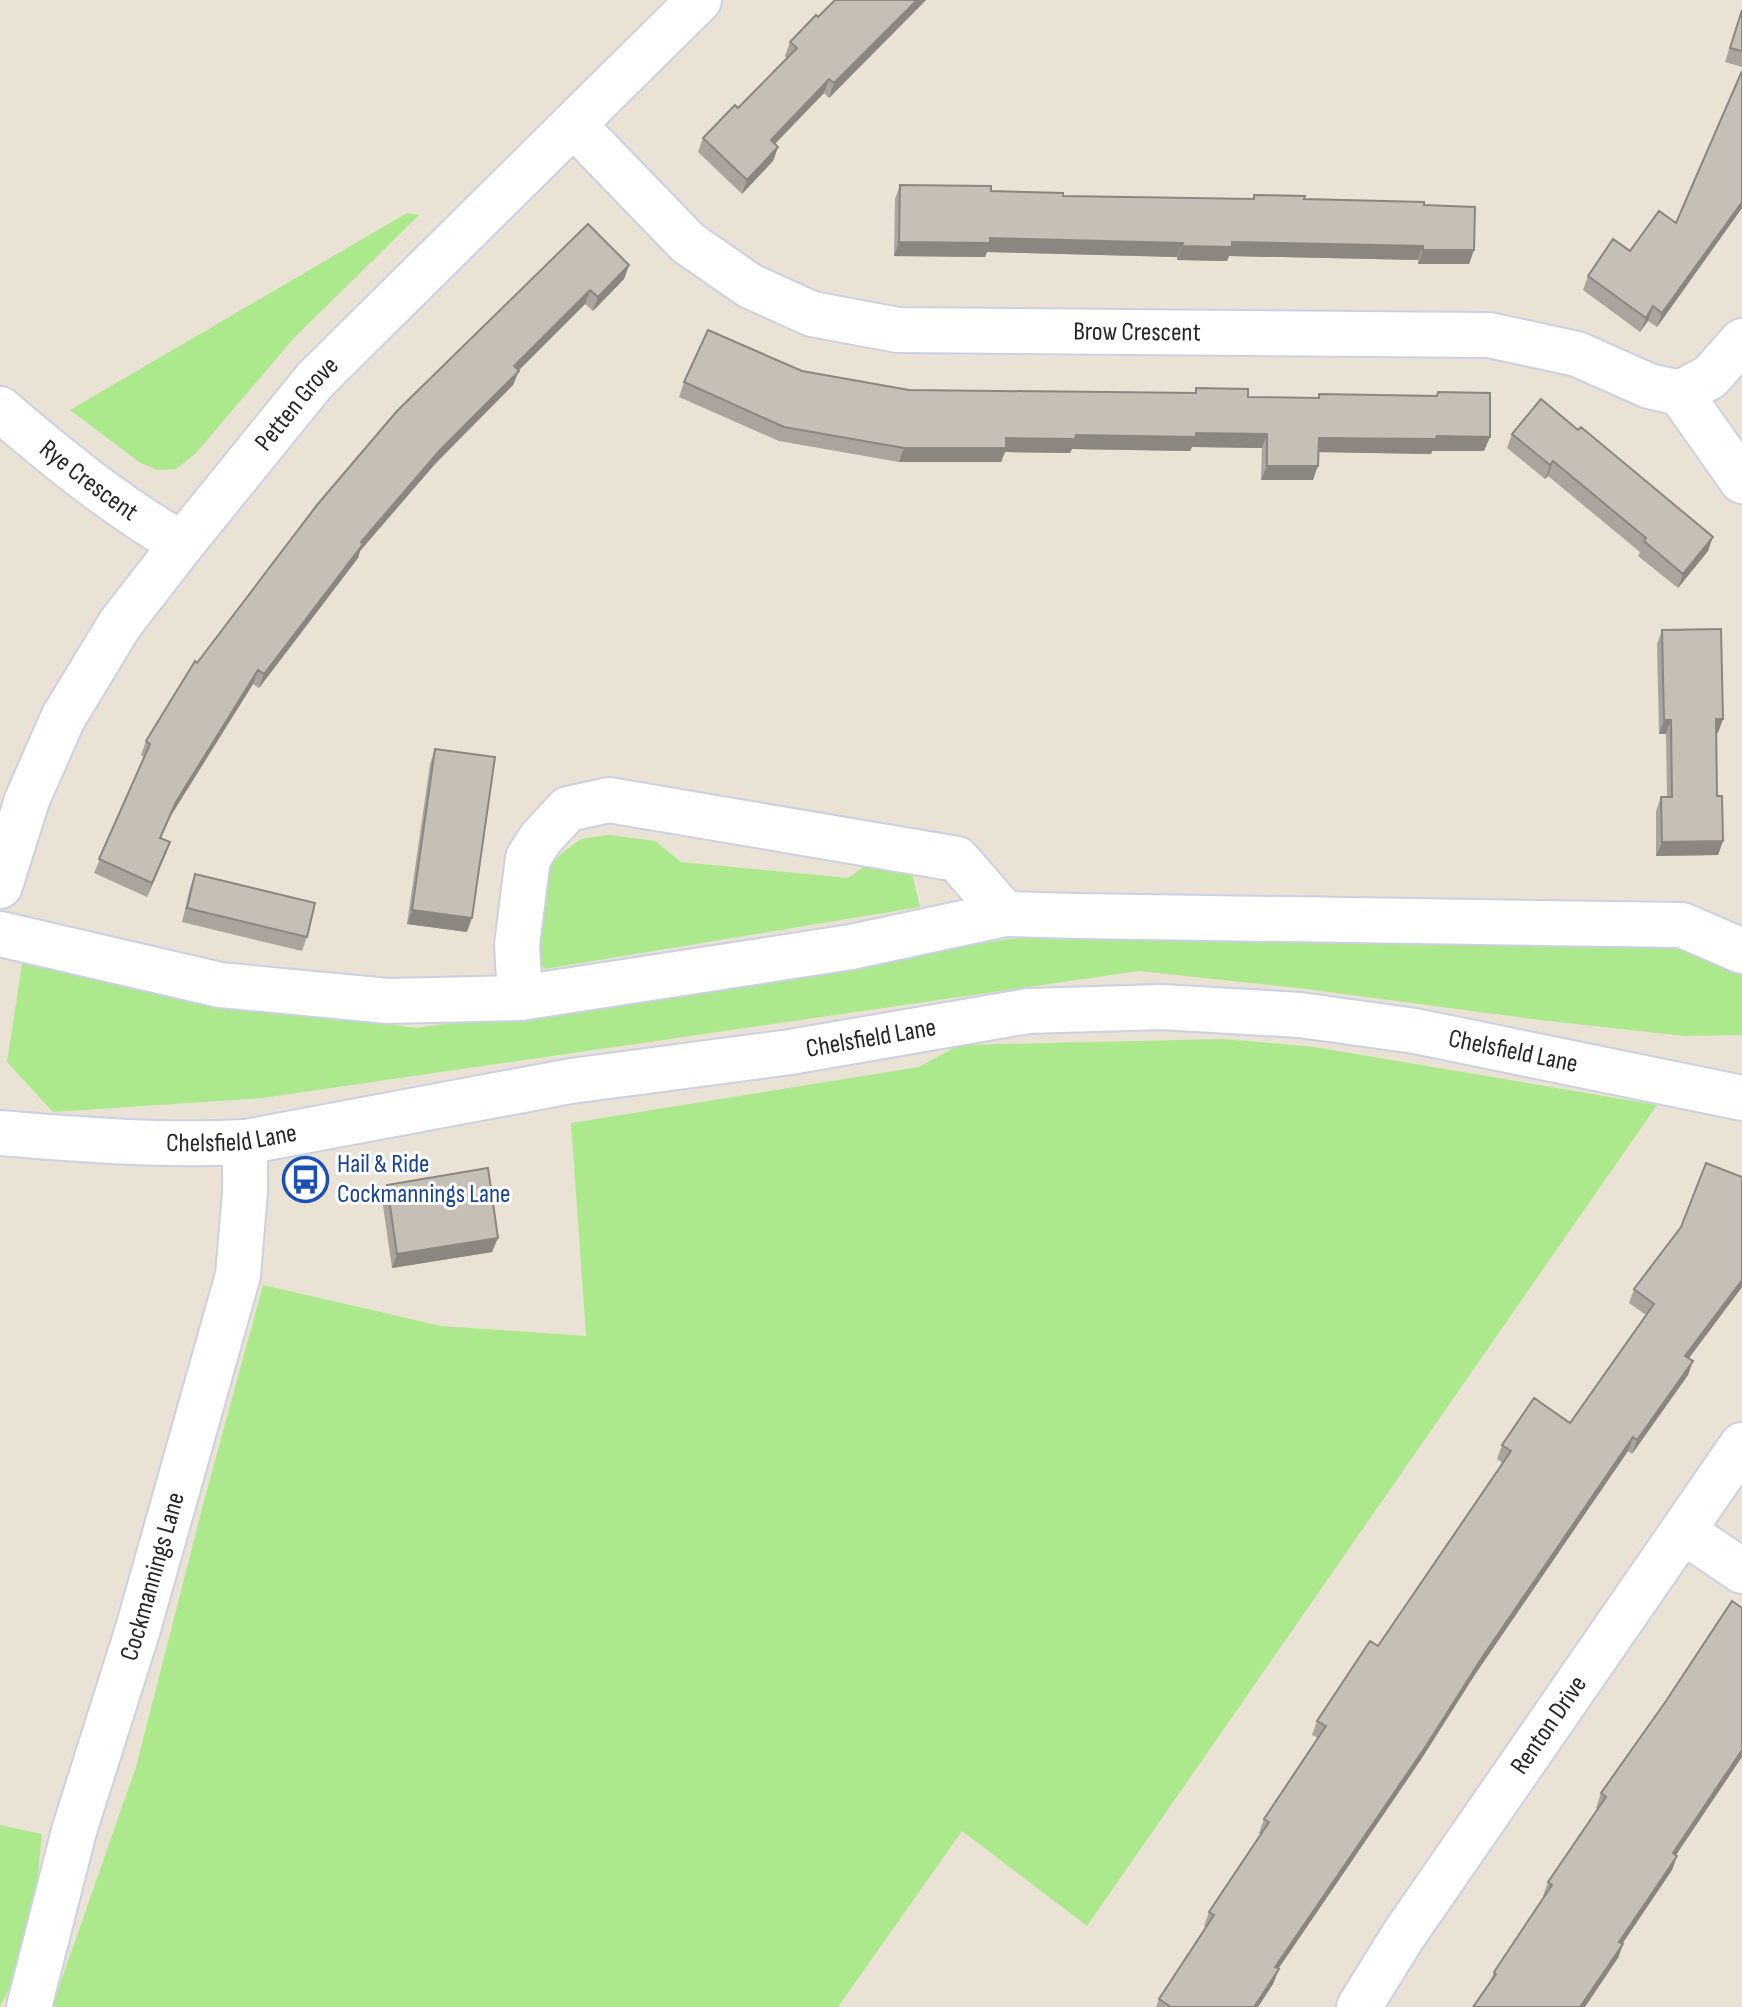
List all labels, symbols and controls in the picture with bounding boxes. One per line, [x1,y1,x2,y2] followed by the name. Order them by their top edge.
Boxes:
[1073,316,1201,348] street label: Brow Crescent
[248,350,345,457] street label: Petten Grove
[33,433,144,528] street label: Rye Crescent
[804,1012,938,1064] street label: Chelsfield Lane
[1446,1023,1581,1079] street label: Chelsfield Lane
[166,1117,299,1159] street label: Chelsfield Lane
[337,1149,510,1210] place label: Hail & Ride Cockmannings Lane
[282,1155,330,1203] bus stop icon: Hail & Ride Cockmannings Lane
[113,1489,191,1665] street label: Cockmannings Lane
[1504,1670,1593,1780] street label: Renton Drive

